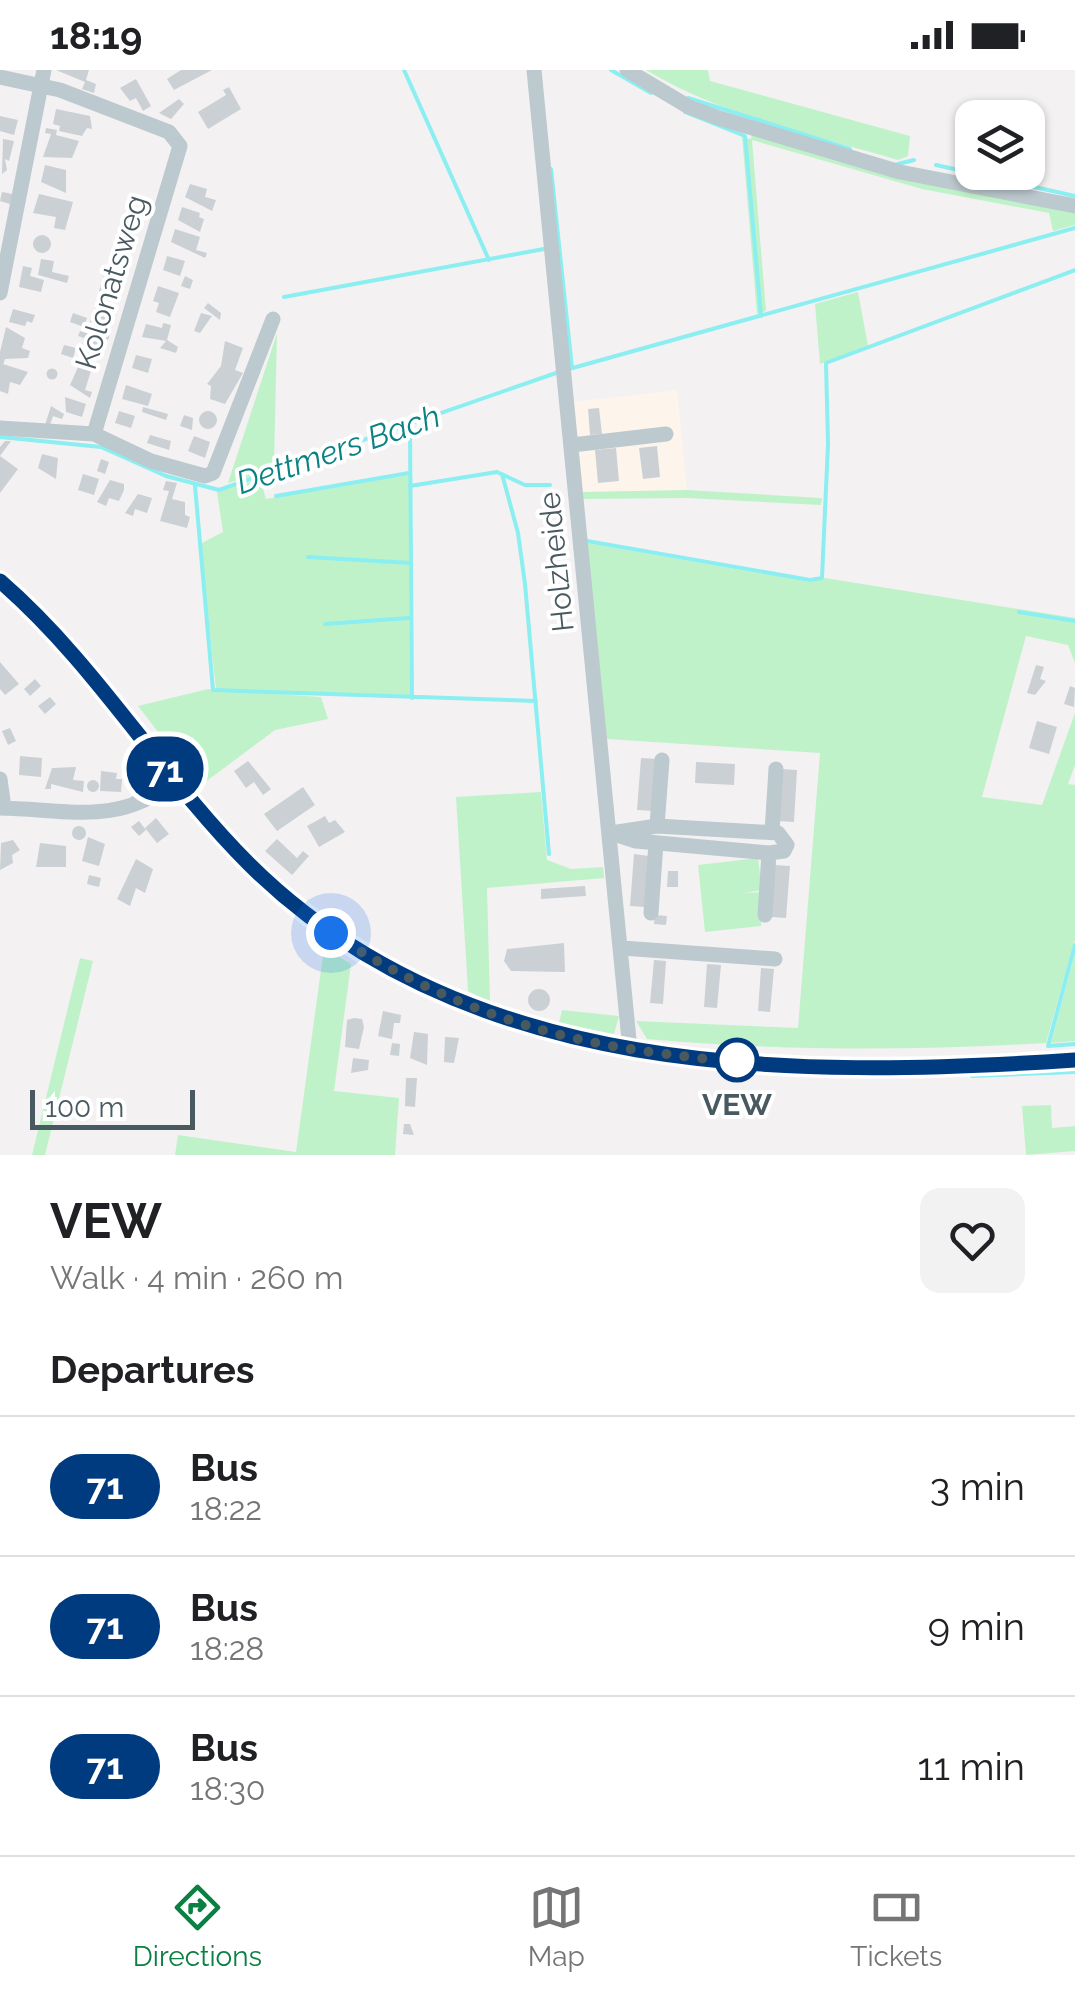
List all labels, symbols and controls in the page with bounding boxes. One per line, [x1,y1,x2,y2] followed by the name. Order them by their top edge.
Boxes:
[50,13,142,58] text: 18:19
[955,100,1045,190] map controls
[955,100,1045,190] button: layers
[68,191,154,373] street label: Kolonatsweg
[231,397,445,501] water label: Dettmers Bach
[531,490,581,634] street label: Holzheide
[120,736,210,802] line badge: 71
[147,749,183,790] text: 71
[306,908,356,958] your location
[716,1039,758,1081] marker: VEW
[30,1085,195,1130] scale bar
[702,1087,772,1122] place label: VEW
[45,1091,124,1124] text: 100 m
[920,1188,1025,1293] button: heart
[50,1193,162,1249] text: VEW
[50,1259,343,1296] text: Walk · 4 min · 260 m
[50,1347,255,1392] text: Departures
[190,1445,258,1490] text: Bus
[930,1464,1025,1509] text: 3 min
[87,1466,123,1507] text: 71
[190,1490,262,1527] text: 18:22
[190,1585,258,1630] text: Bus
[928,1604,1025,1649] text: 9 min
[87,1606,123,1647] text: 71
[190,1630,264,1667] text: 18:28
[190,1725,258,1770] text: Bus
[917,1744,1025,1789] text: 11 min
[87,1746,123,1787] text: 71
[190,1770,265,1807] text: 18:30
[133,1880,262,1973] tab: Directions
[528,1880,585,1973] tab: Map
[850,1880,942,1973] tab: Tickets

